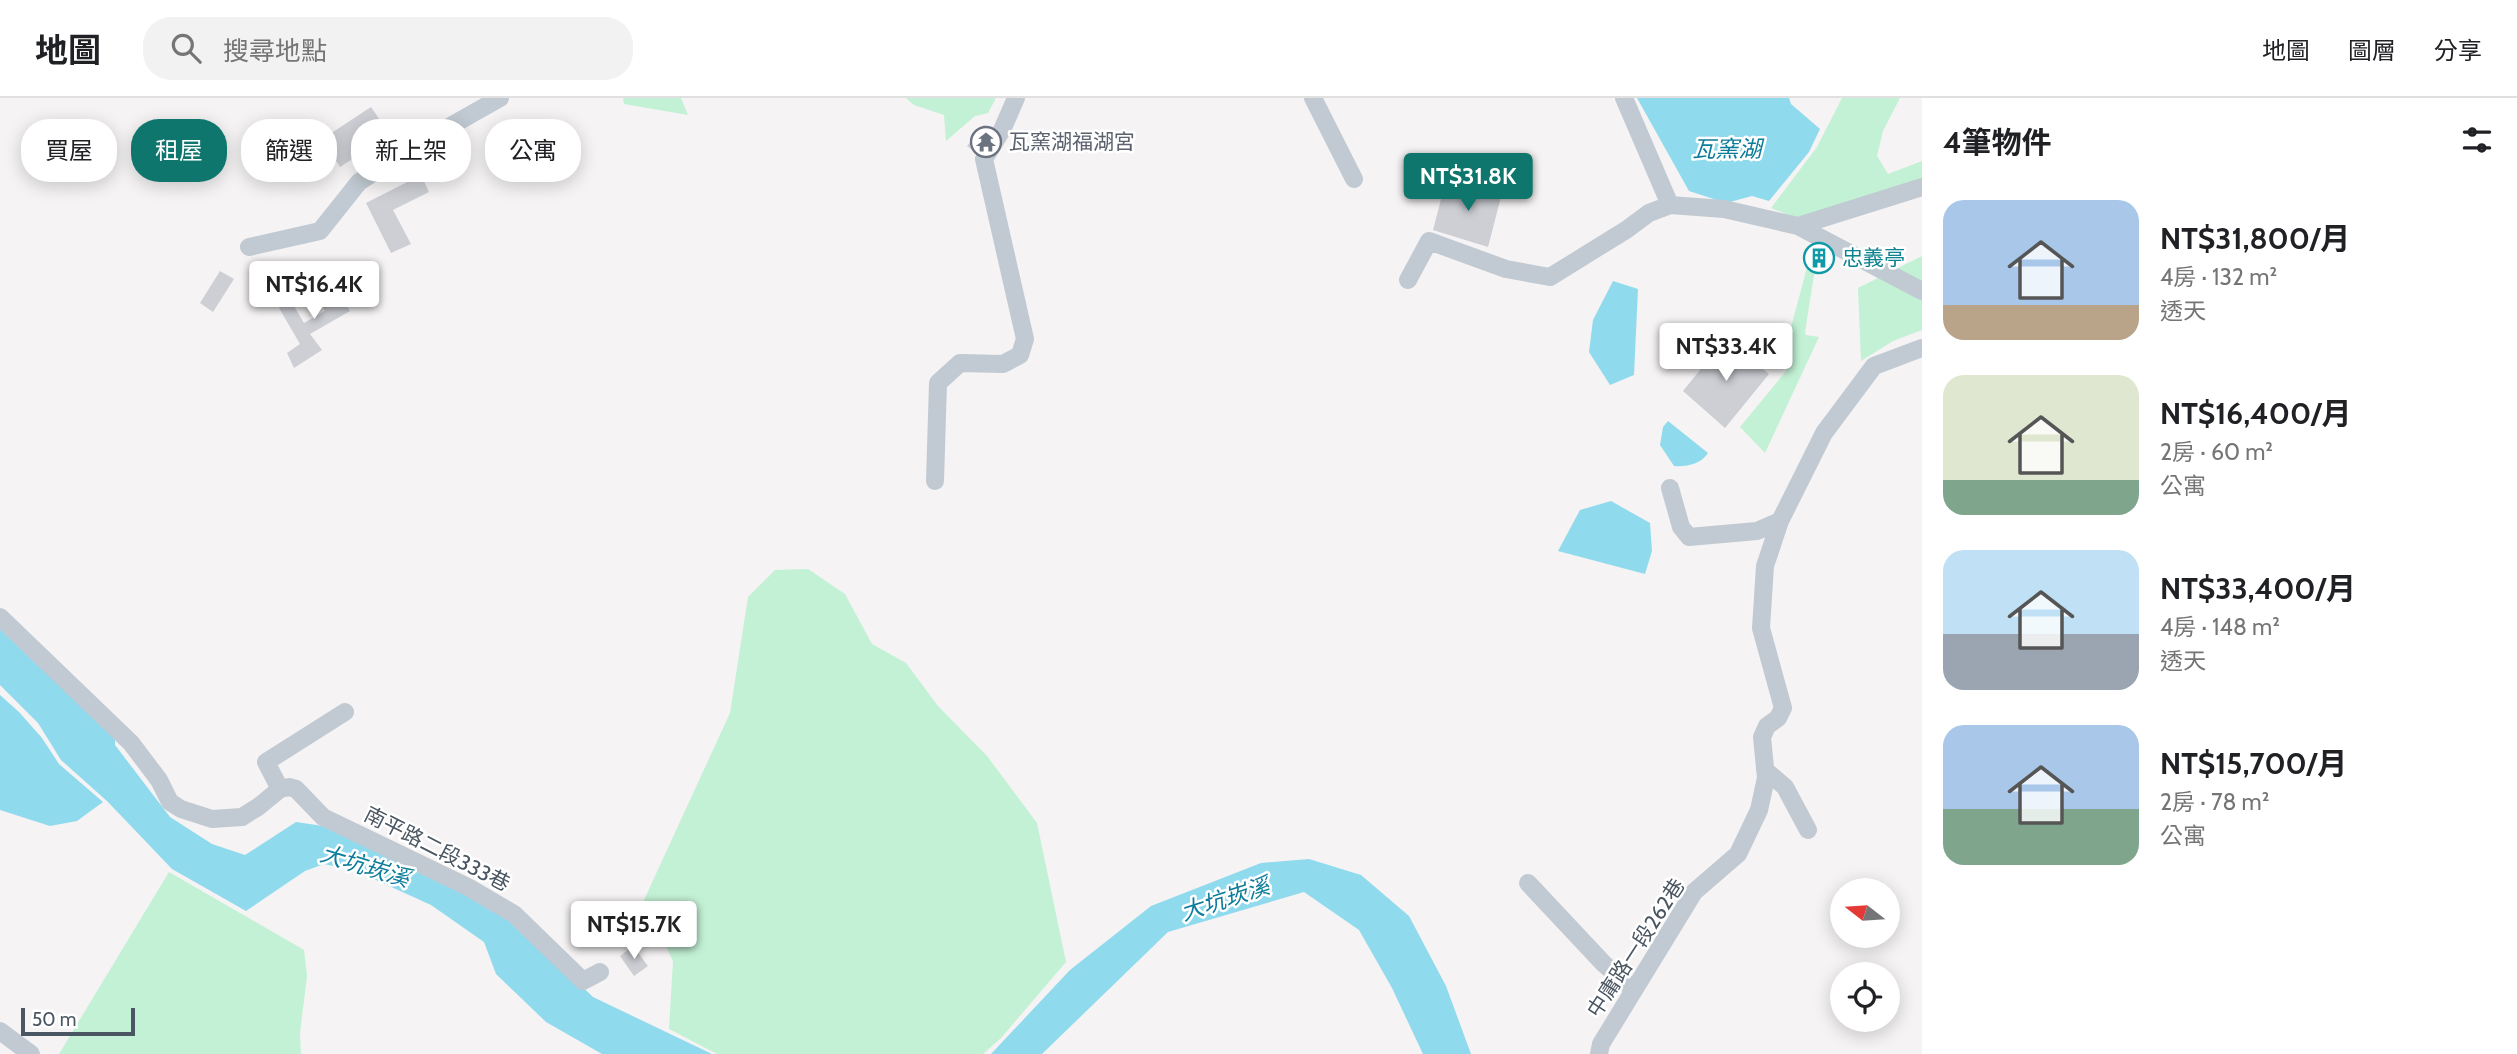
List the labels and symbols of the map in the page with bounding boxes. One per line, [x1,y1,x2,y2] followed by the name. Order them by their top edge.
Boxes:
[969,125,1003,159] temple icon: 瓦窯湖福湖宮
[1009,129,1135,154] place label: 瓦窯湖福湖宮
[1693,135,1765,163] water label: 瓦窯湖
[1396,153,1540,213] pin: NT$31.8K
[1802,241,1836,275] building icon: 忠義亭
[1842,245,1905,270] place label: 忠義亭
[242,262,386,321] pin: NT$16.4K
[1654,324,1798,383] pin: NT$33.4K
[360,801,514,896] street label: 南平路二段333巷
[317,839,416,894] water label: 大坑崁溪
[1177,871,1276,927] water label: 大坑崁溪
[1582,874,1690,1022] street label: 中庸路一段262巷
[1830,878,1900,948] north arrow
[562,902,706,961] pin: NT$15.7K
[21,1005,135,1037] scale bar

